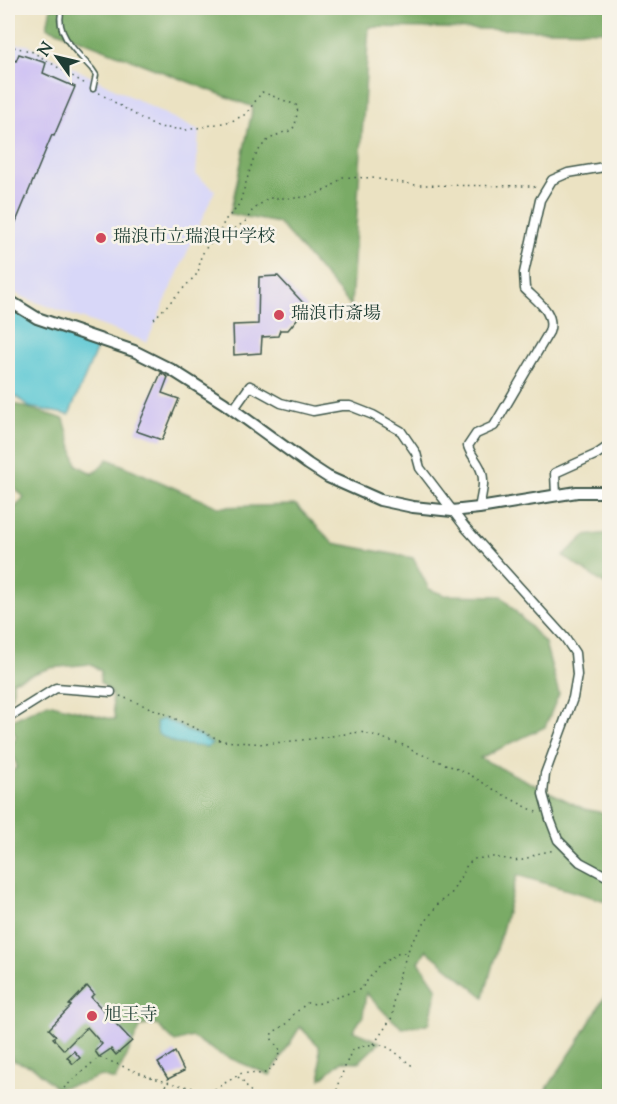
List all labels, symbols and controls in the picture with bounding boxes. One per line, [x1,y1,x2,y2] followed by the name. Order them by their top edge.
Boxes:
[27,27,87,87] north arrow
[34,38,60,62] text: N
[113,225,275,251] place label: 瑞浪市立瑞浪中学校
[94,231,108,245] marker: 瑞浪市立瑞浪中学校
[291,302,381,328] place label: 瑞浪市斎場
[272,308,286,322] marker: 瑞浪市斎場
[104,1003,158,1029] place label: 旭王寺
[85,1009,99,1023] marker: 旭王寺

